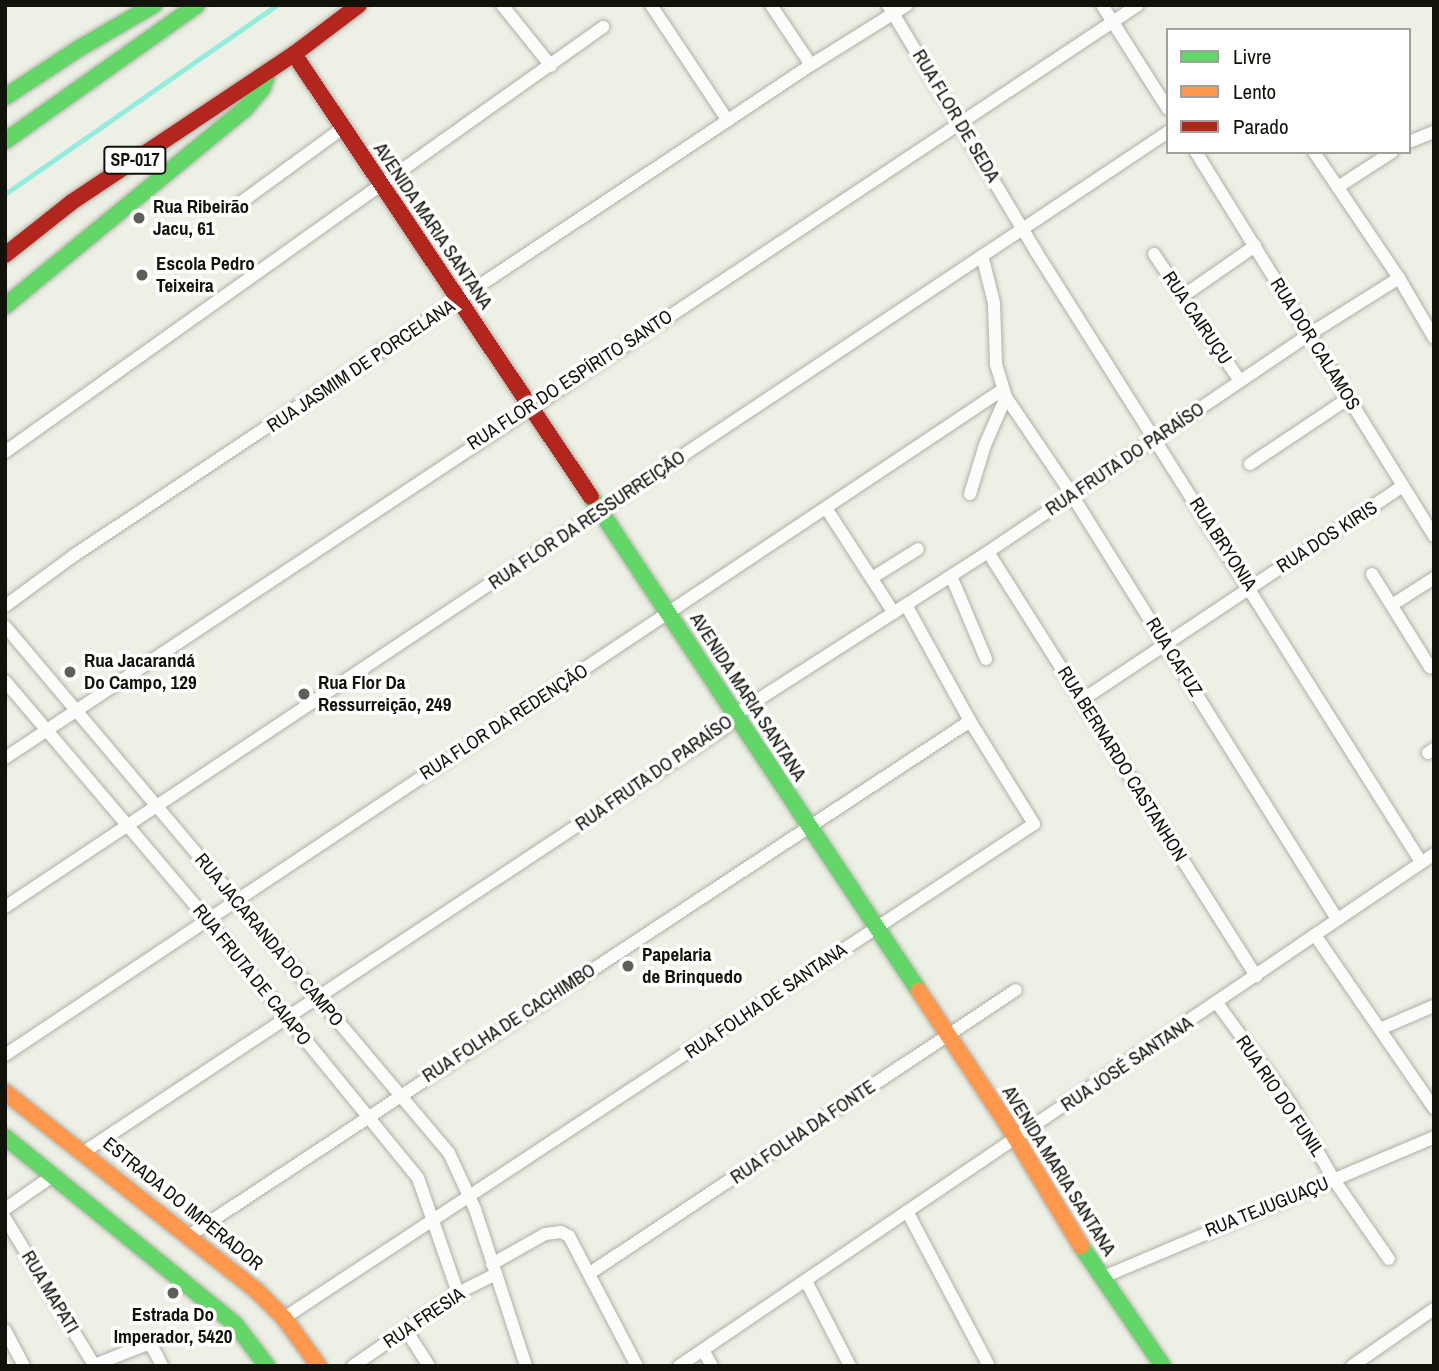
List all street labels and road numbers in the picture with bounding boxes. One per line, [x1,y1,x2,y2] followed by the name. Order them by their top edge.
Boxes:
[907,45,1005,187] street label: RUA FLOR DE SEDA
[368,138,498,314] street label: AVENIDA MARIA SANTANA
[102,146,168,174] road number: SP-017
[1157,267,1237,369] street label: RUA CAIRUÇU
[1265,273,1365,415] street label: RUA DOR CALAMOS
[262,294,460,438] street label: RUA JASMIM DE PORCELANA
[463,305,677,455] street label: RUA FLOR DO ESPÍRITO SANTO
[1041,397,1209,521] street label: RUA FRUTA DO PARAÍSO
[484,445,690,595] street label: RUA FLOR DA RESSURREIÇÃO
[1184,493,1262,595] street label: RUA BRYONIA
[1272,496,1382,578] street label: RUA DOS KIRIS
[685,608,811,786] street label: AVENIDA MARIA SANTANA
[1141,613,1207,701] street label: RUA CAFUZ
[415,659,593,785] street label: RUA FLOR DA REDENÇÃO
[1052,662,1192,866] street label: RUA BERNARDO CASTANHON
[570,710,738,836] street label: RUA FRUTA DO PARAÍSO
[189,848,349,1032] street label: RUA JACARANDA DO CAMPO
[187,899,317,1051] street label: RUA FRUTA DE CAIAPO
[680,938,852,1064] street label: RUA FOLHA DE SANTANA
[417,958,601,1088] street label: RUA FOLHA DE CACHIMBO
[1057,1011,1197,1117] street label: RUA JOSÉ SANTANA
[1231,1031,1329,1161] street label: RUA RIO DO FUNIL
[725,1074,881,1190] street label: RUA FOLHA DA FONTE
[997,1081,1121,1261] street label: AVENIDA MARIA SANTANA
[98,1132,268,1276] street label: ESTRADA DO IMPERADOR
[1201,1172,1333,1242] street label: RUA TEJUGUAÇU
[16,1246,84,1338] street label: RUA MAPATI
[379,1282,469,1354] street label: RUA FRESIA

